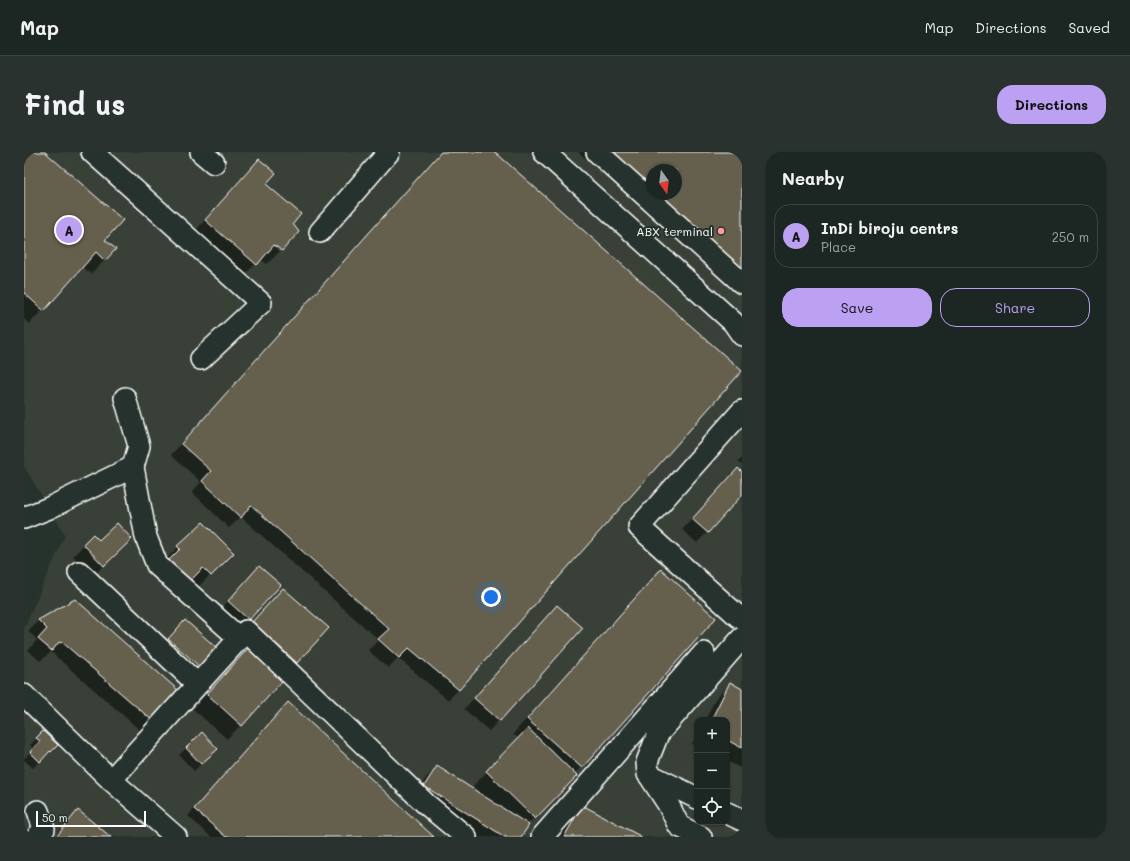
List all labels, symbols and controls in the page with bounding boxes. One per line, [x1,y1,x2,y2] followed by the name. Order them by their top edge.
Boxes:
[20,15,59,40] text: Map
[925,18,953,37] text: Map
[975,18,1046,37] text: Directions
[1068,18,1110,37] text: Saved
[997,85,1106,124] button: Directions
[24,86,125,122] text: Find us
[646,164,682,200] north arrow
[782,167,844,189] text: Nearby
[56,215,82,245] pin: A
[821,218,958,238] text: InDi biroju centrs
[636,223,713,239] place label: ABX terminal
[716,226,726,236] marker: ABX terminal
[791,228,801,245] text: A
[1052,228,1089,245] text: 250 m
[821,238,856,255] text: Place
[782,288,932,327] button: Save
[940,288,1090,327] button: Share
[481,587,501,607] your location
[694,717,730,825] map controls
[694,717,730,753] button: +
[694,753,730,789] button: −
[694,789,730,825] button: locate
[36,809,146,828] scale bar
[42,810,68,825] text: 50 m

